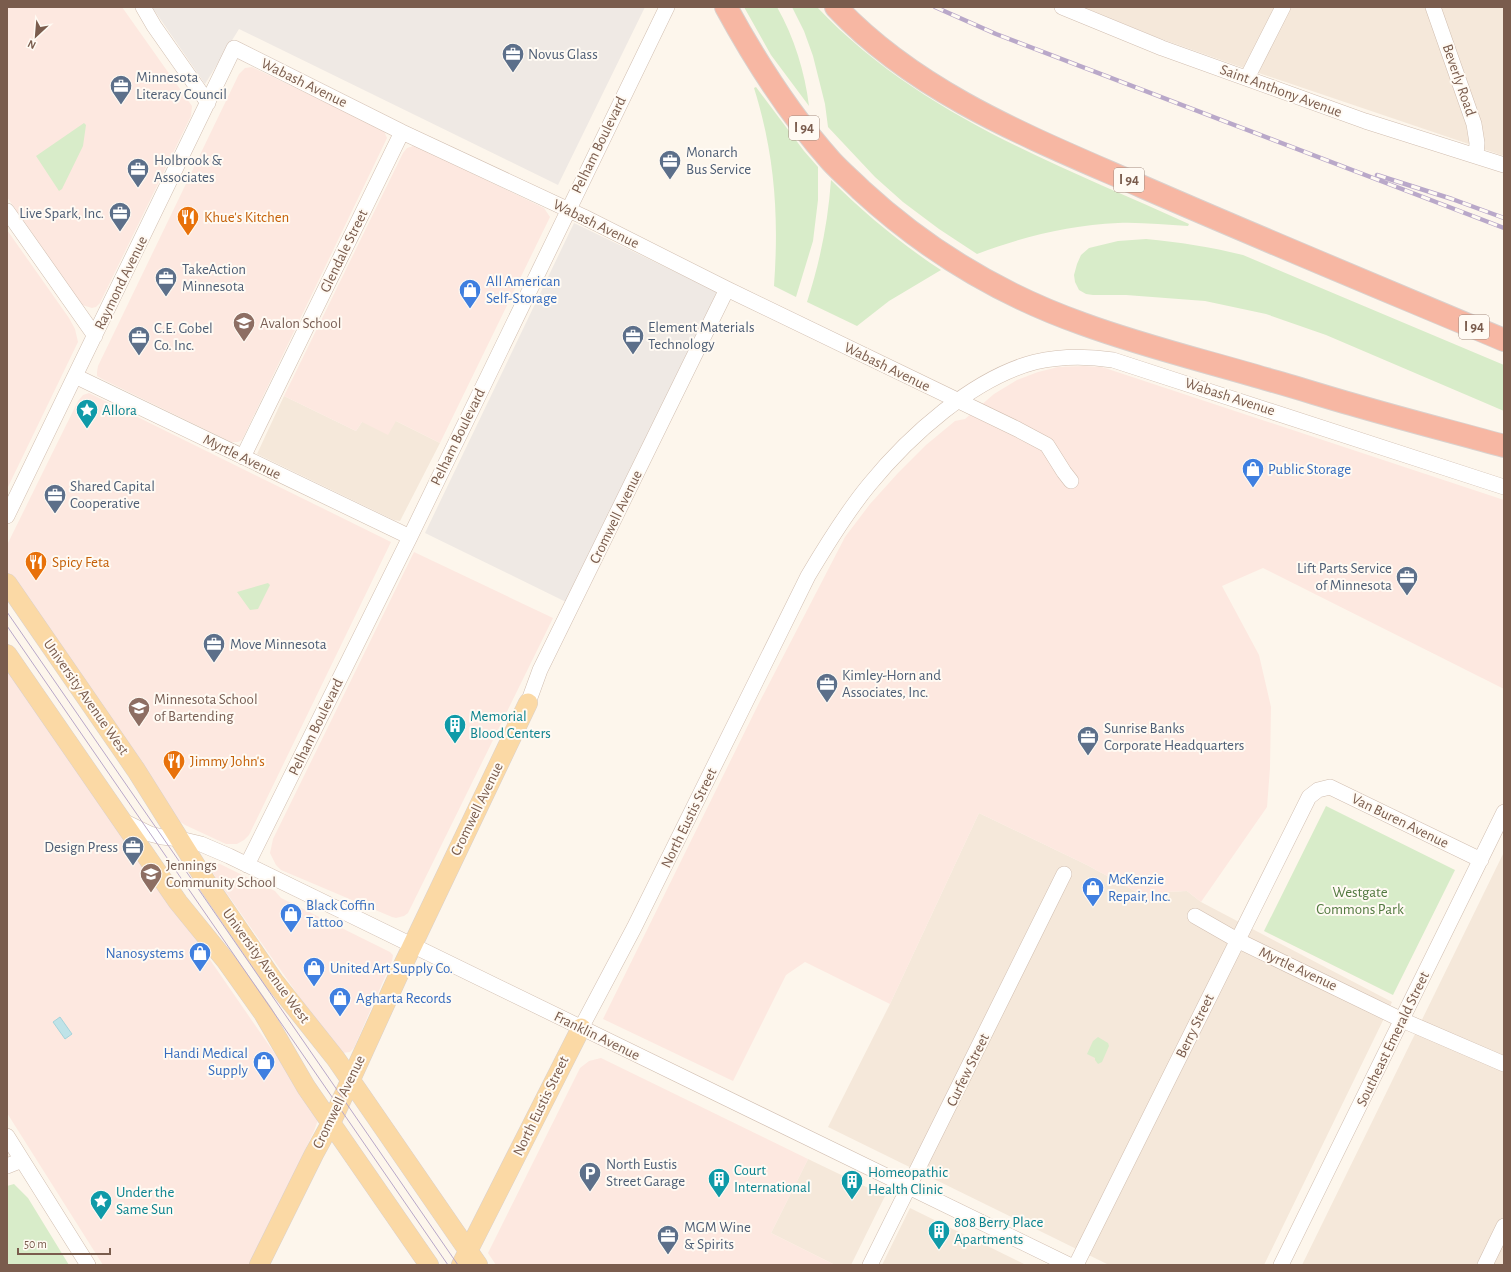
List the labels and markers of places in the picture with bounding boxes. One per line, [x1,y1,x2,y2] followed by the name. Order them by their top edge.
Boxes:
[500,41,526,74] office icon: Novus Glass
[528,47,598,62] place label: Novus Glass
[136,70,227,102] place label: Minnesota Literacy Council
[108,73,134,106] office icon: Minnesota Literacy Council
[686,145,751,177] place label: Monarch Bus Service
[657,148,683,181] office icon: Monarch Bus Service
[154,153,222,185] place label: Holbrook & Associates
[125,156,151,189] office icon: Holbrook & Associates
[107,200,133,233] office icon: Live Spark, Inc.
[175,204,201,237] restaurant icon: Khue's Kitchen
[19,206,104,221] place label: Live Spark, Inc.
[204,210,289,225] place label: Khue's Kitchen
[182,262,246,294] place label: TakeAction Minnesota
[153,265,179,298] office icon: TakeAction Minnesota
[486,274,561,306] place label: All American Self-Storage
[457,277,483,310] shop icon: All American Self-Storage
[231,310,257,343] school or university icon: Avalon School
[260,316,341,331] place label: Avalon School
[648,320,755,352] place label: Element Materials Technology
[154,321,213,353] place label: C.E. Gobel Co. Inc.
[620,323,646,356] office icon: Element Materials Technology
[126,324,152,357] office icon: C.E. Gobel Co. Inc.
[74,397,100,430] place icon: Allora
[102,403,137,418] place label: Allora
[1240,456,1266,489] shop icon: Public Storage
[1268,462,1351,477] place label: Public Storage
[70,479,155,511] place label: Shared Capital Cooperative
[42,482,68,515] office icon: Shared Capital Cooperative
[23,549,49,582] restaurant icon: Spicy Feta
[52,555,110,570] place label: Spicy Feta
[1297,561,1392,593] place label: Lift Parts Service of Minnesota
[1394,564,1420,597] office icon: Lift Parts Service of Minnesota
[201,631,227,664] office icon: Move Minnesota
[230,637,327,652] place label: Move Minnesota
[842,668,941,700] place label: Kimley-Horn and Associates, Inc.
[814,671,840,704] office icon: Kimley-Horn and Associates, Inc.
[154,692,258,724] place label: Minnesota School of Bartending
[126,695,152,728] school or university icon: Minnesota School of Bartending
[470,709,551,741] place label: Memorial Blood Centers
[442,712,468,745] building icon: Memorial Blood Centers
[1104,721,1244,753] place label: Sunrise Banks Corporate Headquarters
[1075,724,1101,757] office icon: Sunrise Banks Corporate Headquarters
[161,748,187,781] restaurant icon: Jimmy John's
[190,754,265,769] place label: Jimmy John's
[120,834,146,867] office icon: Design Press
[44,840,118,855] place label: Design Press
[166,858,276,890] place label: Jennings Community School
[138,861,164,894] school or university icon: Jennings Community School
[1108,872,1171,904] place label: McKenzie Repair, Inc.
[1080,875,1106,908] shop icon: McKenzie Repair, Inc.
[306,898,375,930] place label: Black Coffin Tattoo
[278,901,304,934] shop icon: Black Coffin Tattoo
[187,940,213,973] shop icon: Nanosystems
[106,946,184,961] place label: Nanosystems
[301,955,327,988] shop icon: United Art Supply Co.
[330,961,453,976] place label: United Art Supply Co.
[327,985,353,1018] shop icon: Agharta Records
[356,991,451,1006] place label: Agharta Records
[164,1046,249,1078] place label: Handi Medical Supply
[251,1049,277,1082] shop icon: Handi Medical Supply
[606,1157,685,1189] place label: North Eustis Street Garage
[577,1160,603,1193] parking icon: North Eustis Street Garage
[734,1163,811,1195] place label: Court International
[868,1165,948,1197] place label: Homeopathic Health Clinic
[706,1166,732,1199] building icon: Court International
[839,1168,865,1201] building icon: Homeopathic Health Clinic
[116,1185,174,1217] place label: Under the Same Sun
[88,1188,114,1221] place icon: Under the Same Sun
[954,1215,1043,1247] place label: 808 Berry Place Apartments
[926,1218,952,1251] building icon: 808 Berry Place Apartments
[684,1220,751,1252] place label: MGM Wine & Spirits
[655,1223,681,1256] office icon: MGM Wine & Spirits

